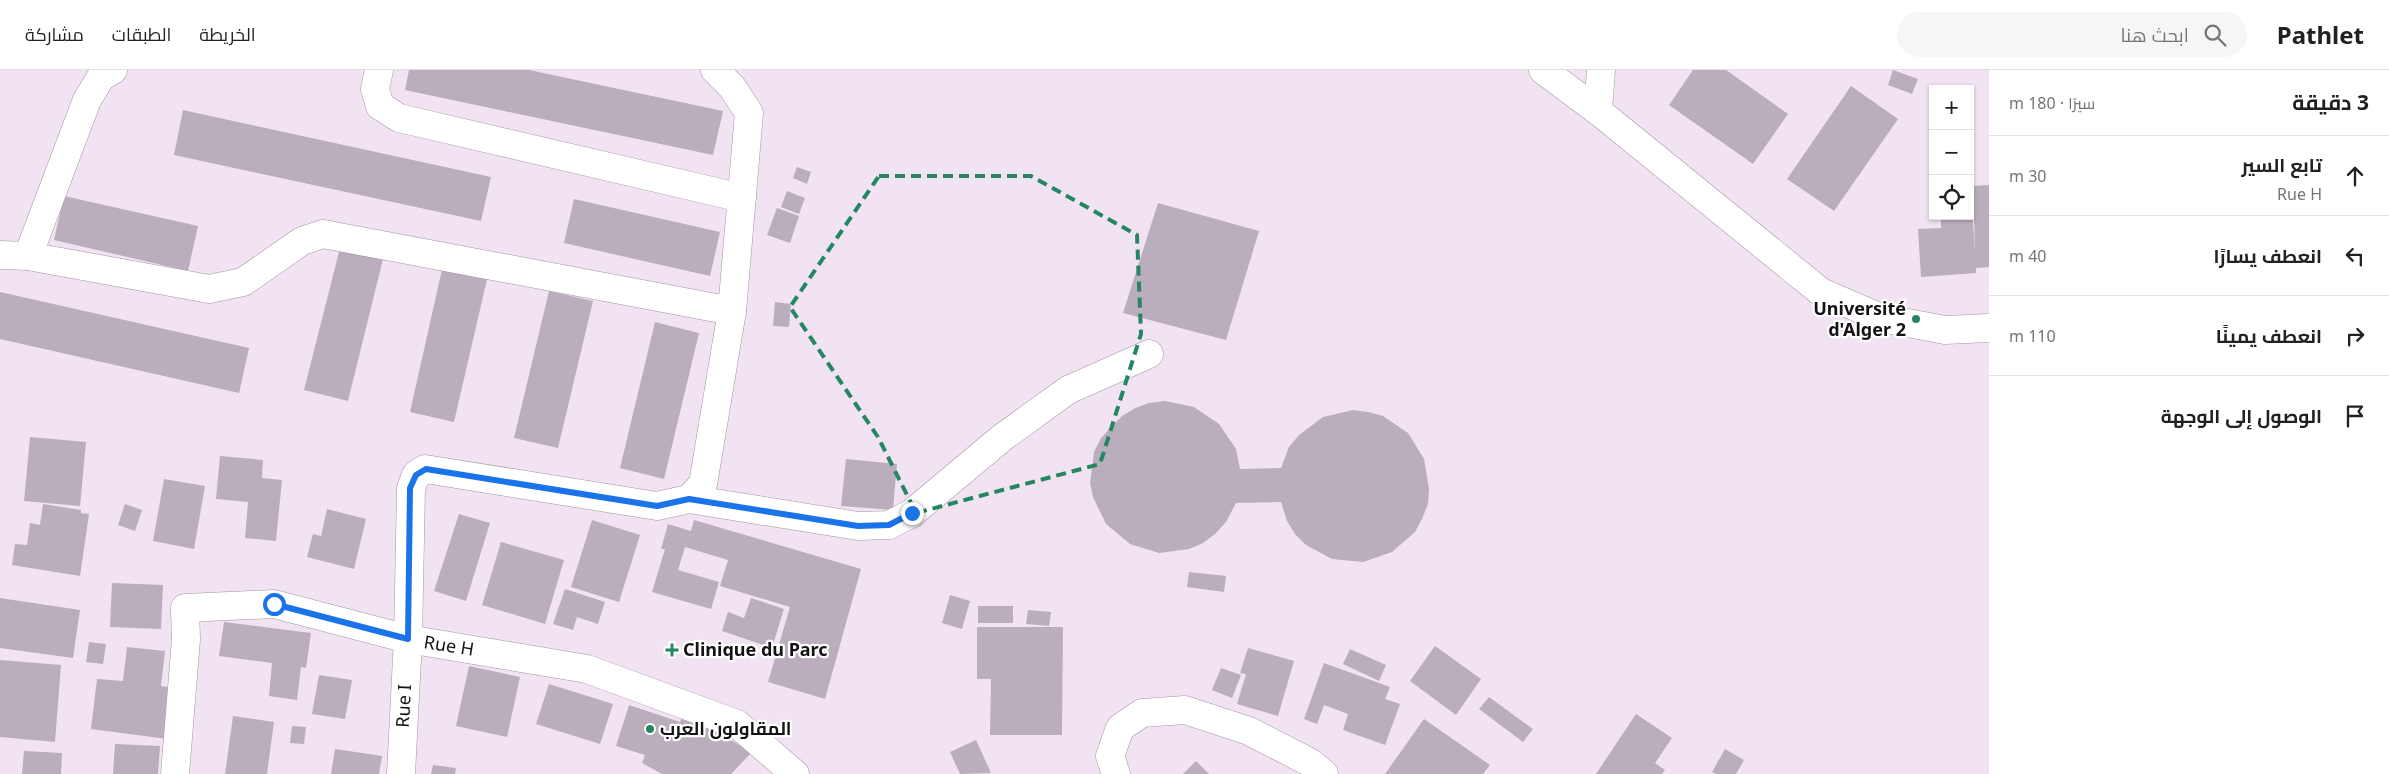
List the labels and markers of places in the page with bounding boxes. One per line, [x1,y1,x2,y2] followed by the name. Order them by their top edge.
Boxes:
[1813,296,1906,341] place label: Université d'Alger 2
[1910,313,1922,325] marker: Université d'Alger 2
[683,637,828,661] place label: Clinique du Parc
[665,643,679,657] marker: Clinique du Parc
[660,716,791,740] place label: المقاولون العرب
[644,723,656,735] marker: المقاولون العرب

